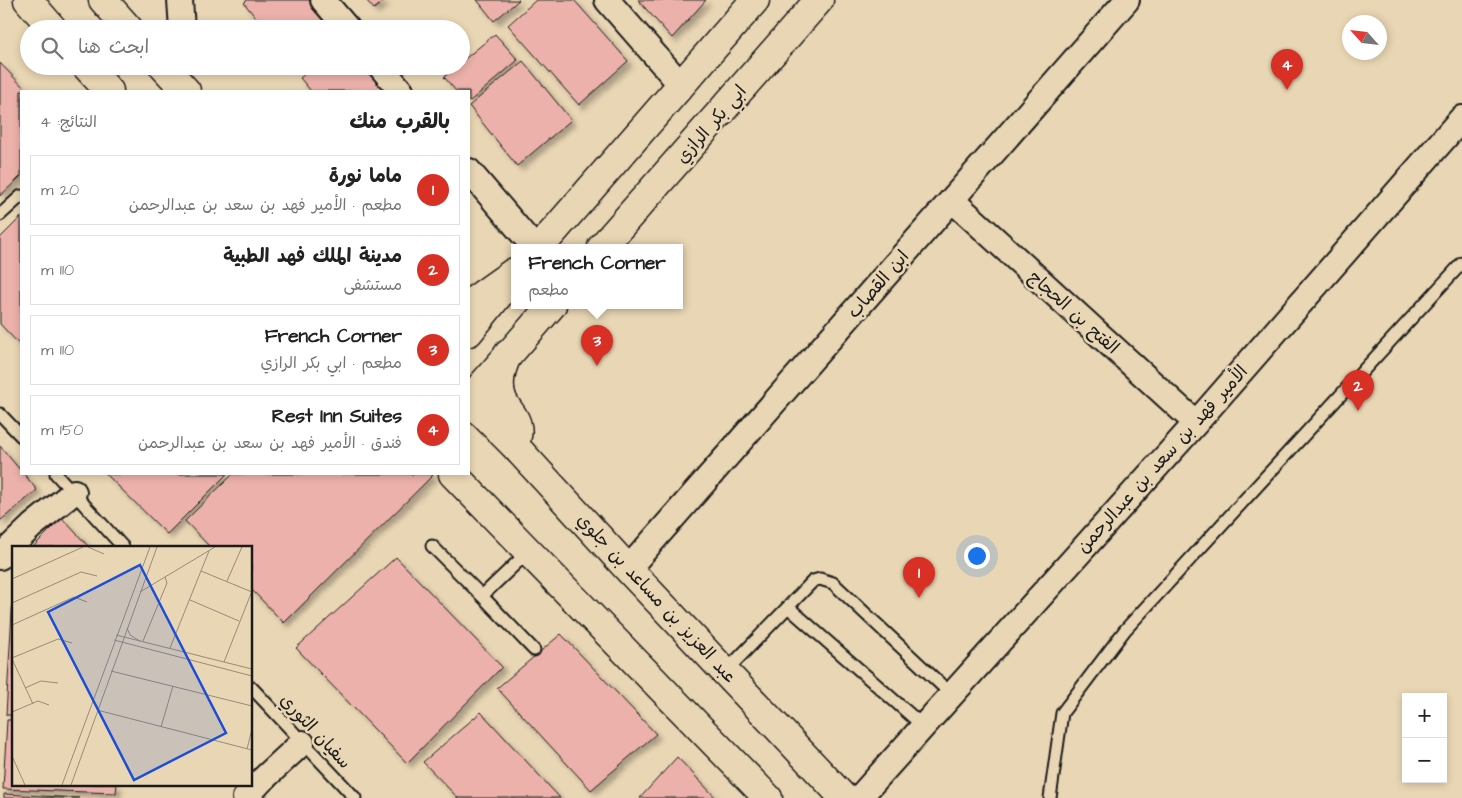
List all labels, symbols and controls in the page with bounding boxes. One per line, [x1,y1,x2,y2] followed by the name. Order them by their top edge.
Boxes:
[1342,15,1387,60] north arrow
[20,20,470,75] search box
[38,34,66,62] icon: search
[78,34,149,61] text: ابحث هنا
[1271,49,1303,90] pin: 4
[670,80,755,171] street label: ابي بكر الرازي
[349,107,450,136] text: بالقرب منك
[40,111,97,133] text: النتائج: 4
[329,163,402,190] text: ماما نورة
[41,179,79,201] text: 20 m
[432,179,434,201] text: 1
[129,194,402,216] text: مطعم · الأمير فهد بن سعد بن عبدالرحمن
[223,243,402,270] text: مدينة الملك فهد الطبية
[511,244,683,309] popup
[842,245,915,324] street label: ابن القصاب
[528,250,666,277] text: French Corner
[41,259,74,281] text: 110 m
[428,259,438,281] text: 2
[1023,265,1124,360] street label: الفتح بن الحجاج
[343,274,402,296] text: مستشفى
[528,279,569,301] text: مطعم
[265,323,402,350] text: French Corner
[581,325,613,366] pin: 3
[41,339,74,361] text: 110 m
[429,339,437,361] text: 3
[260,352,402,374] text: مطعم · ابي بكر الرازي
[1071,360,1254,559] street label: الأمير فهد بن سعد بن عبدالرحمن
[1342,370,1374,411] pin: 2
[272,403,402,430] text: Rest Inn Suites
[41,419,83,441] text: 150 m
[428,419,438,441] text: 4
[138,432,402,454] text: فندق · الأمير فهد بن سعد بن عبدالرحمن
[571,508,742,689] street label: عبد العزيز بن مساعد بن جلوي
[964,543,990,569] your location
[12,546,252,786] inset map
[903,557,935,598] pin: 1
[274,688,357,774] street label: سفيان الثوري
[1402,693,1447,783] map controls
[1402,693,1447,738] button: +
[1402,738,1447,783] button: −

